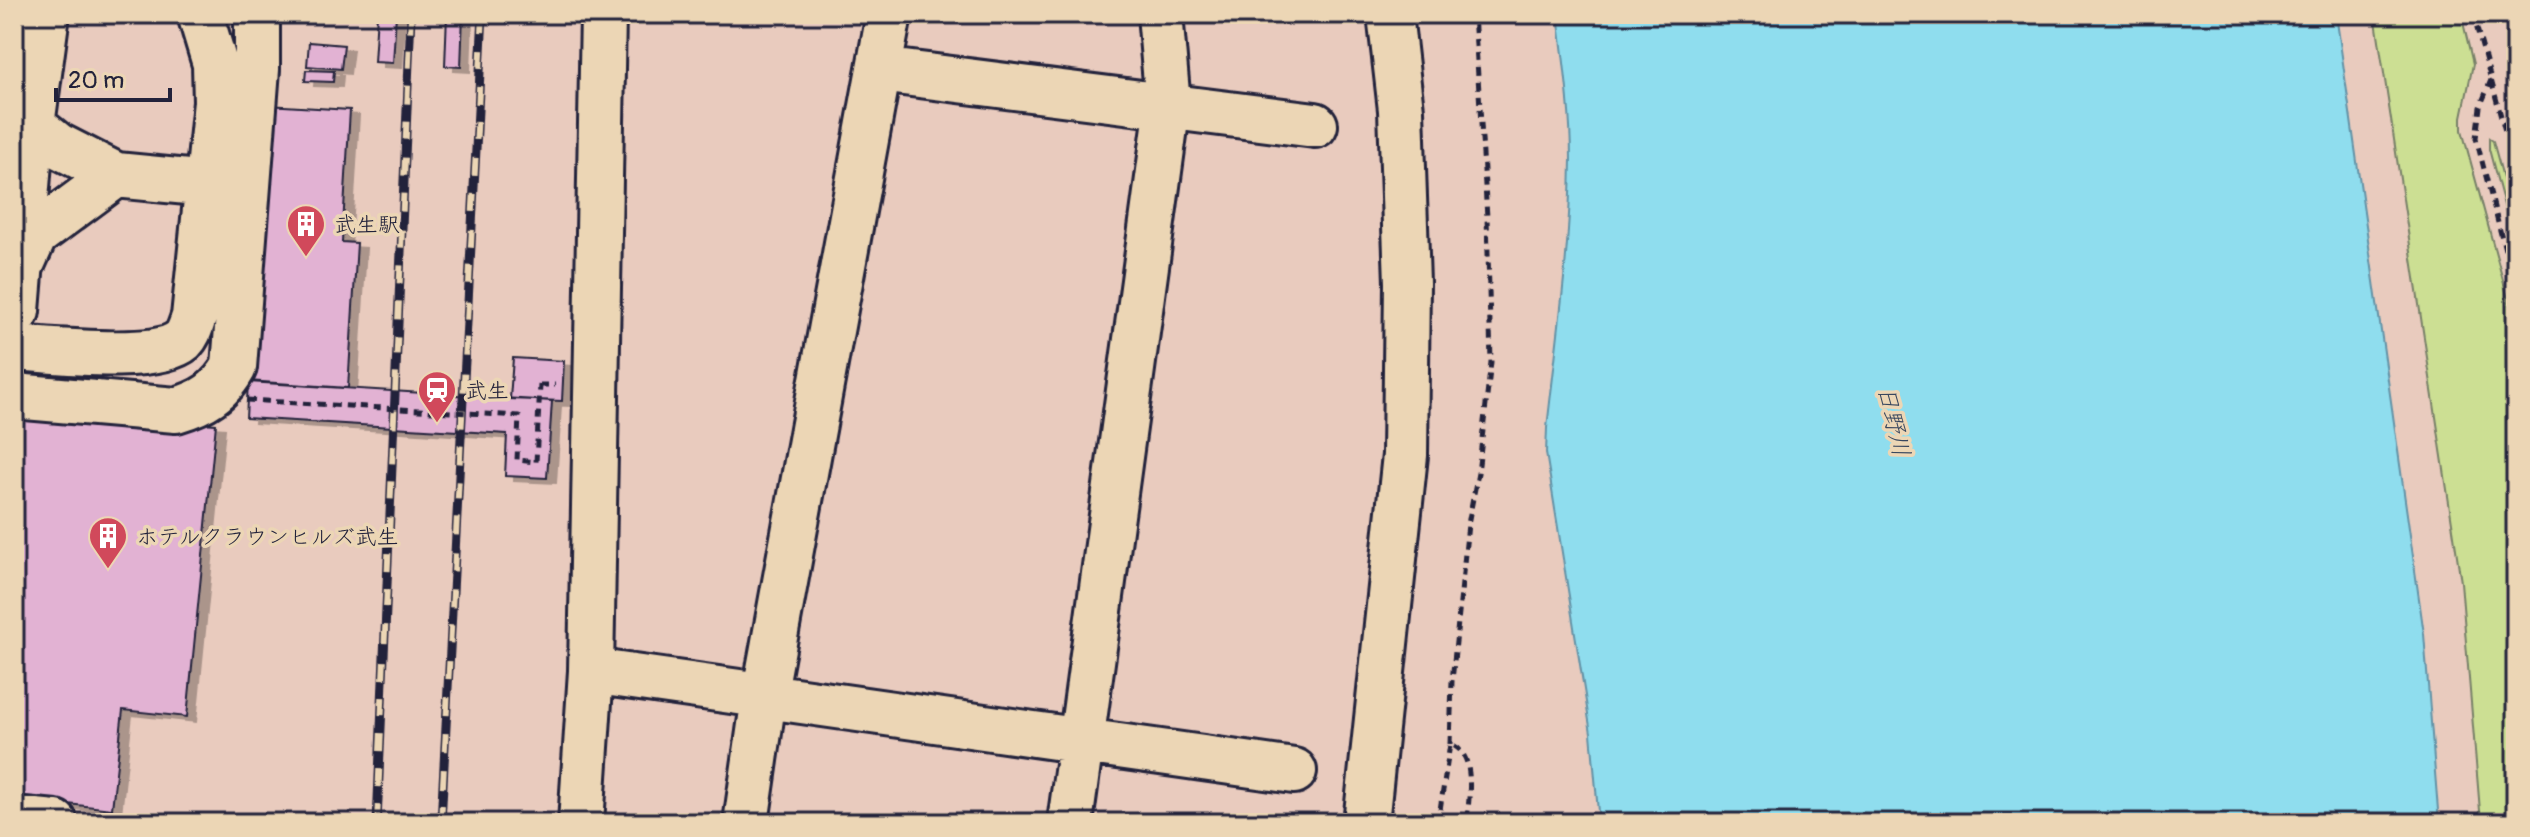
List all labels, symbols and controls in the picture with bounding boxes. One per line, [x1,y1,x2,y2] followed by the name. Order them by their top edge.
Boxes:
[56,52,170,102] scale bar
[68,66,124,95] text: 20 m
[285,203,327,258] building icon: 武生駅
[334,211,400,239] place label: 武生駅
[416,369,458,424] station icon: 武生
[465,377,509,405] place label: 武生
[1871,383,1916,459] water label: 日野川
[87,515,129,570] building icon: ホテルクラウンヒルズ武生
[136,523,399,551] place label: ホテルクラウンヒルズ武生

